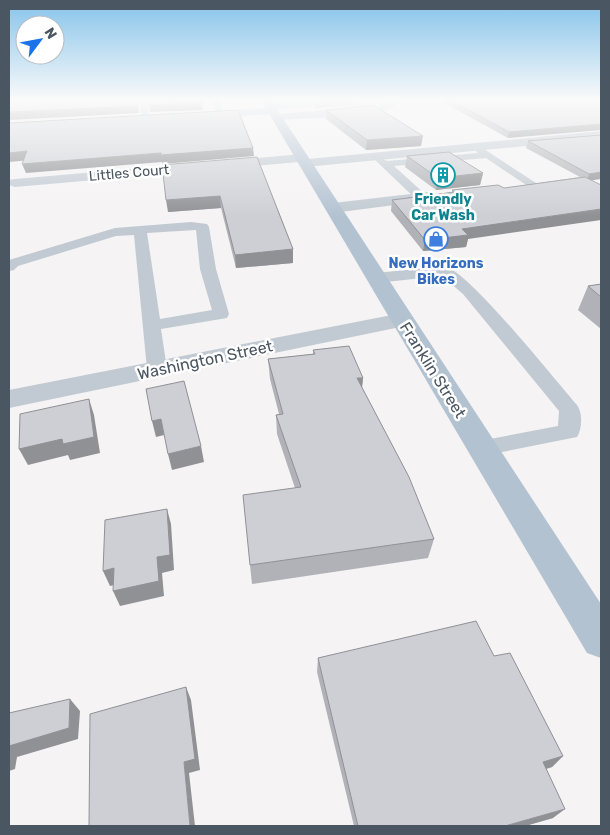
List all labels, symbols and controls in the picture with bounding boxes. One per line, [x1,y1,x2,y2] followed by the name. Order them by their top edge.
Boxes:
[15,15,65,65] north arrow
[41,25,60,42] text: N
[88,161,170,185] street label: Littles Court
[430,162,456,188] building icon: Friendly Car Wash
[411,191,475,224] place label: Friendly Car Wash
[423,226,449,252] shop icon: New Horizons Bikes
[389,255,484,288] place label: New Horizons Bikes
[396,319,470,421] street label: Franklin Street
[136,336,274,384] street label: Washington Street

